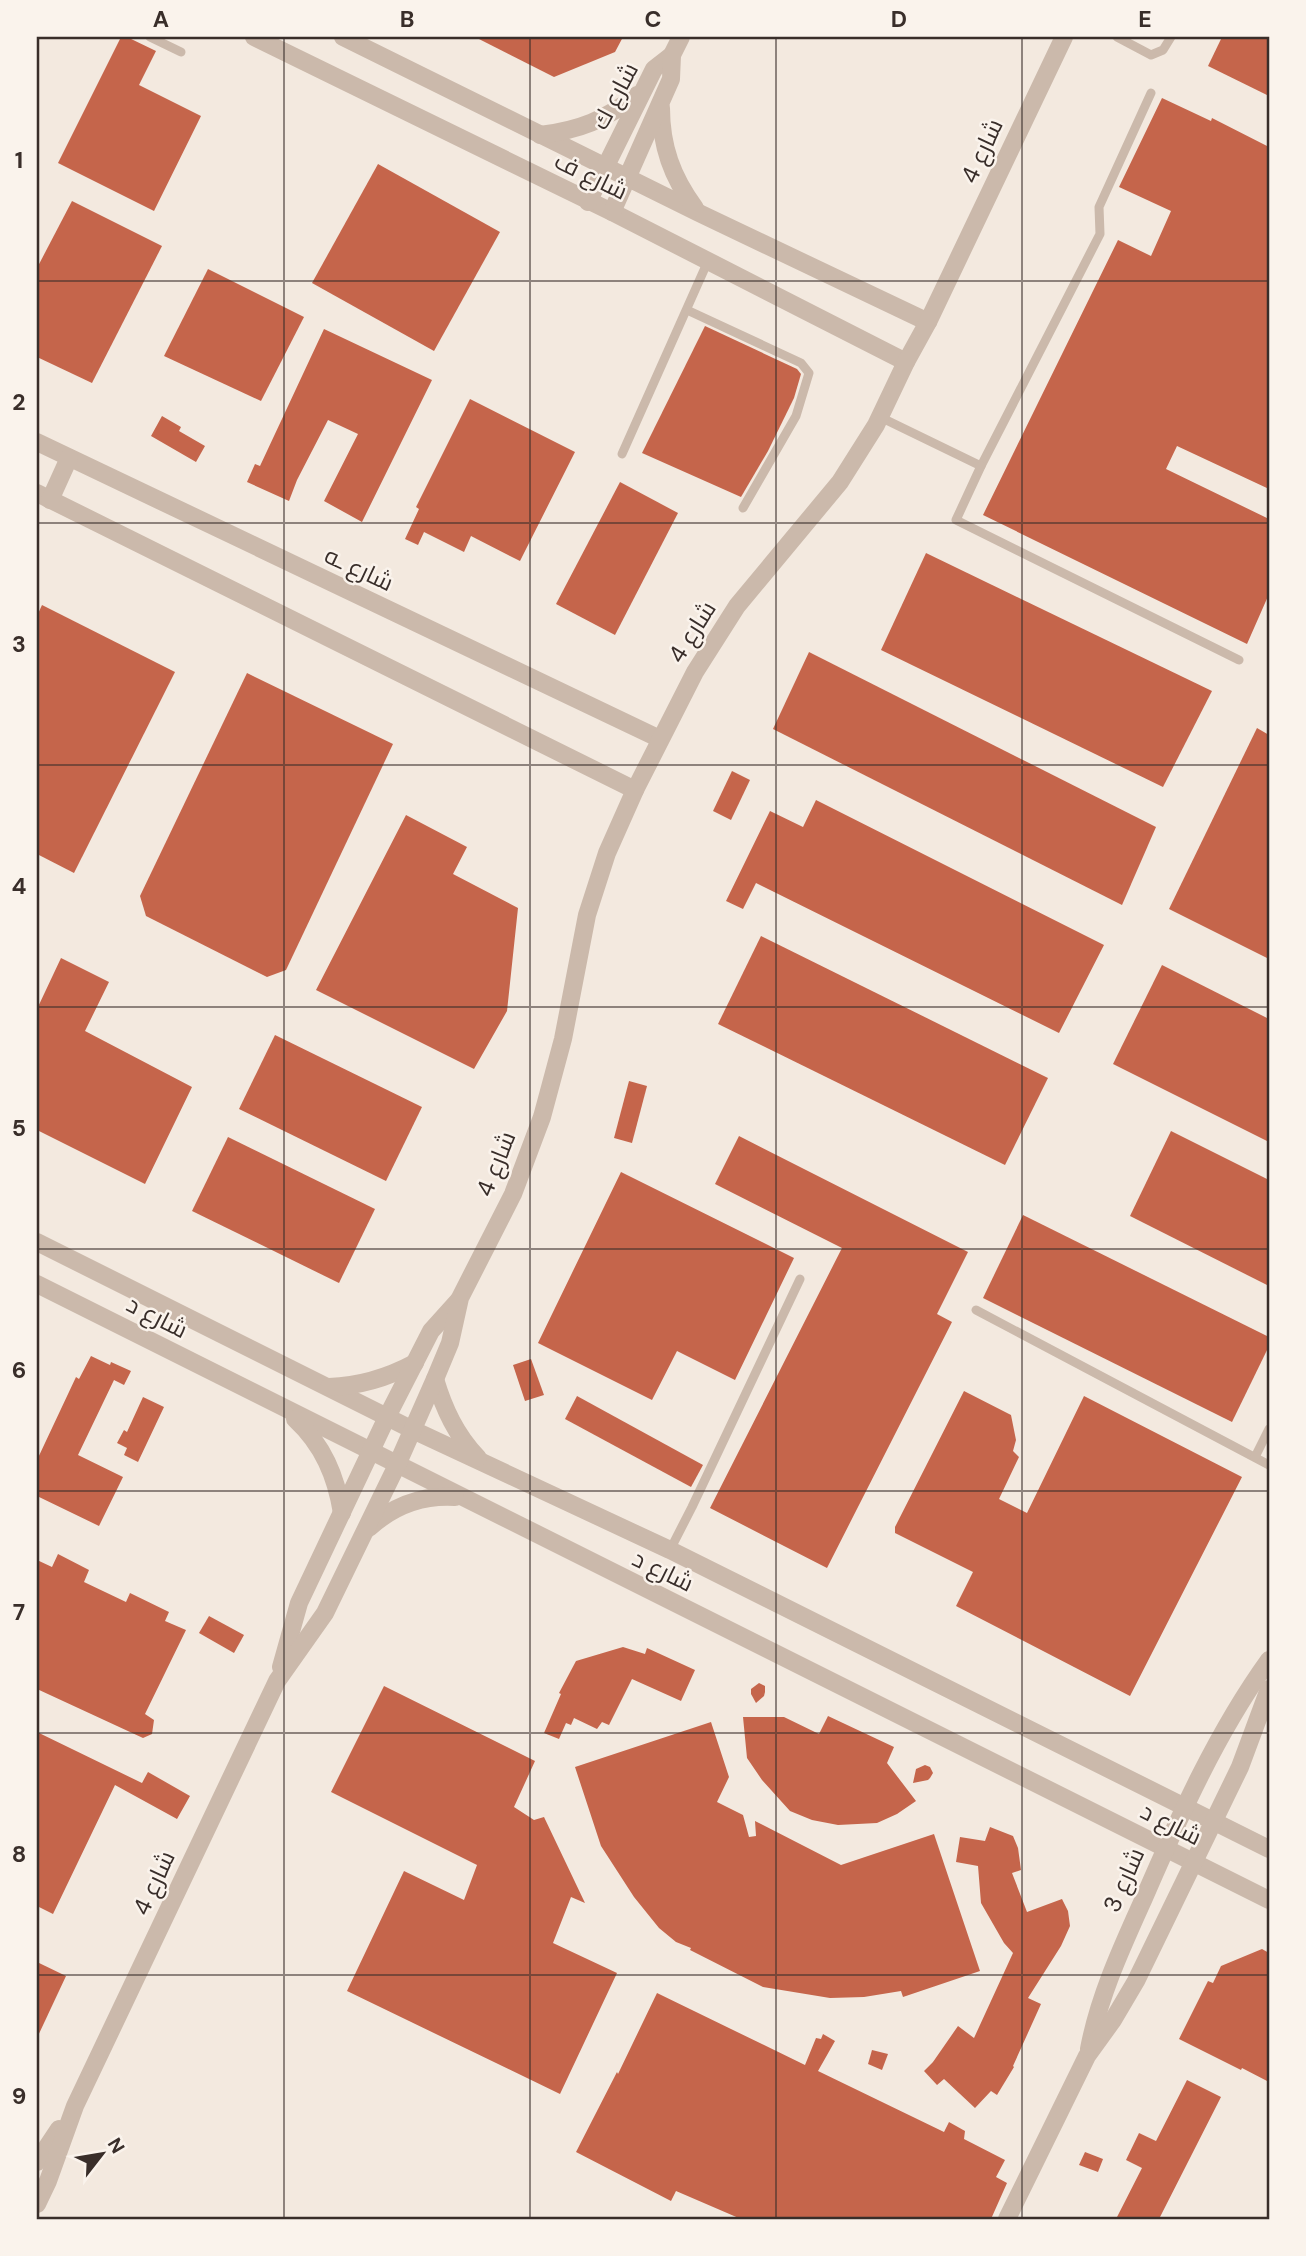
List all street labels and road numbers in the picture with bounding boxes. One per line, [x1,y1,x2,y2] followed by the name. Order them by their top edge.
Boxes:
[584,57,646,135] street label: شارع ك
[953,114,1011,188] street label: شارع 4
[549,145,633,207] street label: شارع ف
[319,539,399,599] street label: شارع ـه
[661,595,723,669] street label: شارع 4
[469,1127,523,1201] street label: شارع 4
[121,1288,193,1346] street label: شارع د
[627,1542,699,1600] street label: شارع د
[1135,1795,1207,1853] street label: شارع د
[1096,1843,1152,1917] street label: شارع 3
[125,1846,183,1920] street label: شارع 4

